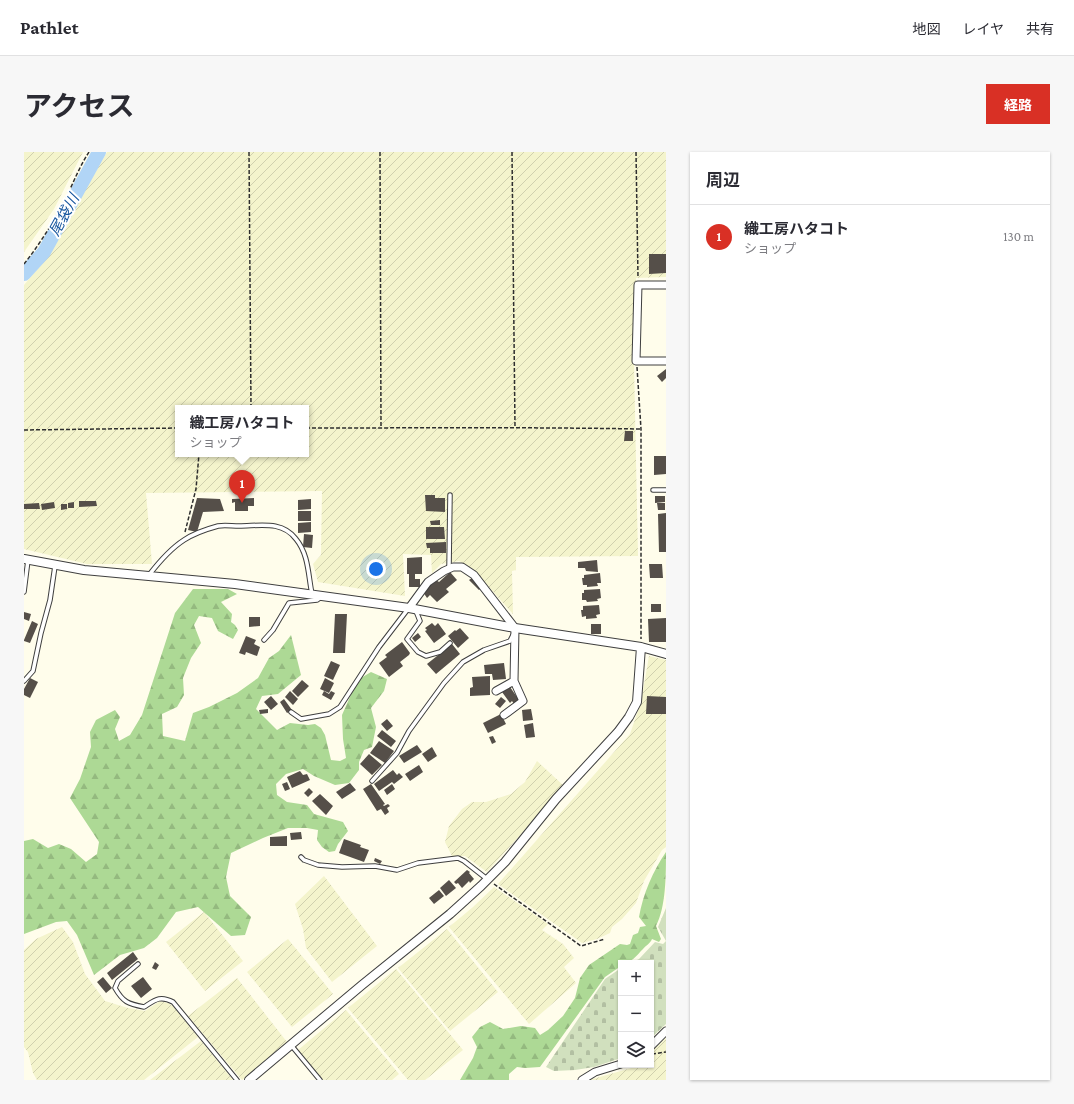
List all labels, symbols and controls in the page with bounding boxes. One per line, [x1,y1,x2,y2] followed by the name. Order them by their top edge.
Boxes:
[20,17,78,38] text: Pathlet
[912,21,940,37] text: 地図
[962,21,1004,37] text: レイヤ
[1026,21,1054,37] text: 共有
[986,84,1050,124] button: 経路
[24,91,135,122] text: アクセス
[706,171,740,190] text: 周辺
[46,190,83,239] water label: 尾袋川
[744,221,849,237] text: 織工房ハタコト
[717,229,721,244] text: 1
[1003,229,1034,244] text: 130 m
[744,241,796,256] text: ショップ
[175,405,309,457] popup
[189,415,295,431] text: 織工房ハタコト
[189,435,242,450] text: ショップ
[229,470,255,503] pin: 1
[366,559,386,579] your location
[618,960,654,1068] map controls
[618,960,654,996] button: +
[618,996,654,1032] button: −
[618,1032,654,1068] button: layers

